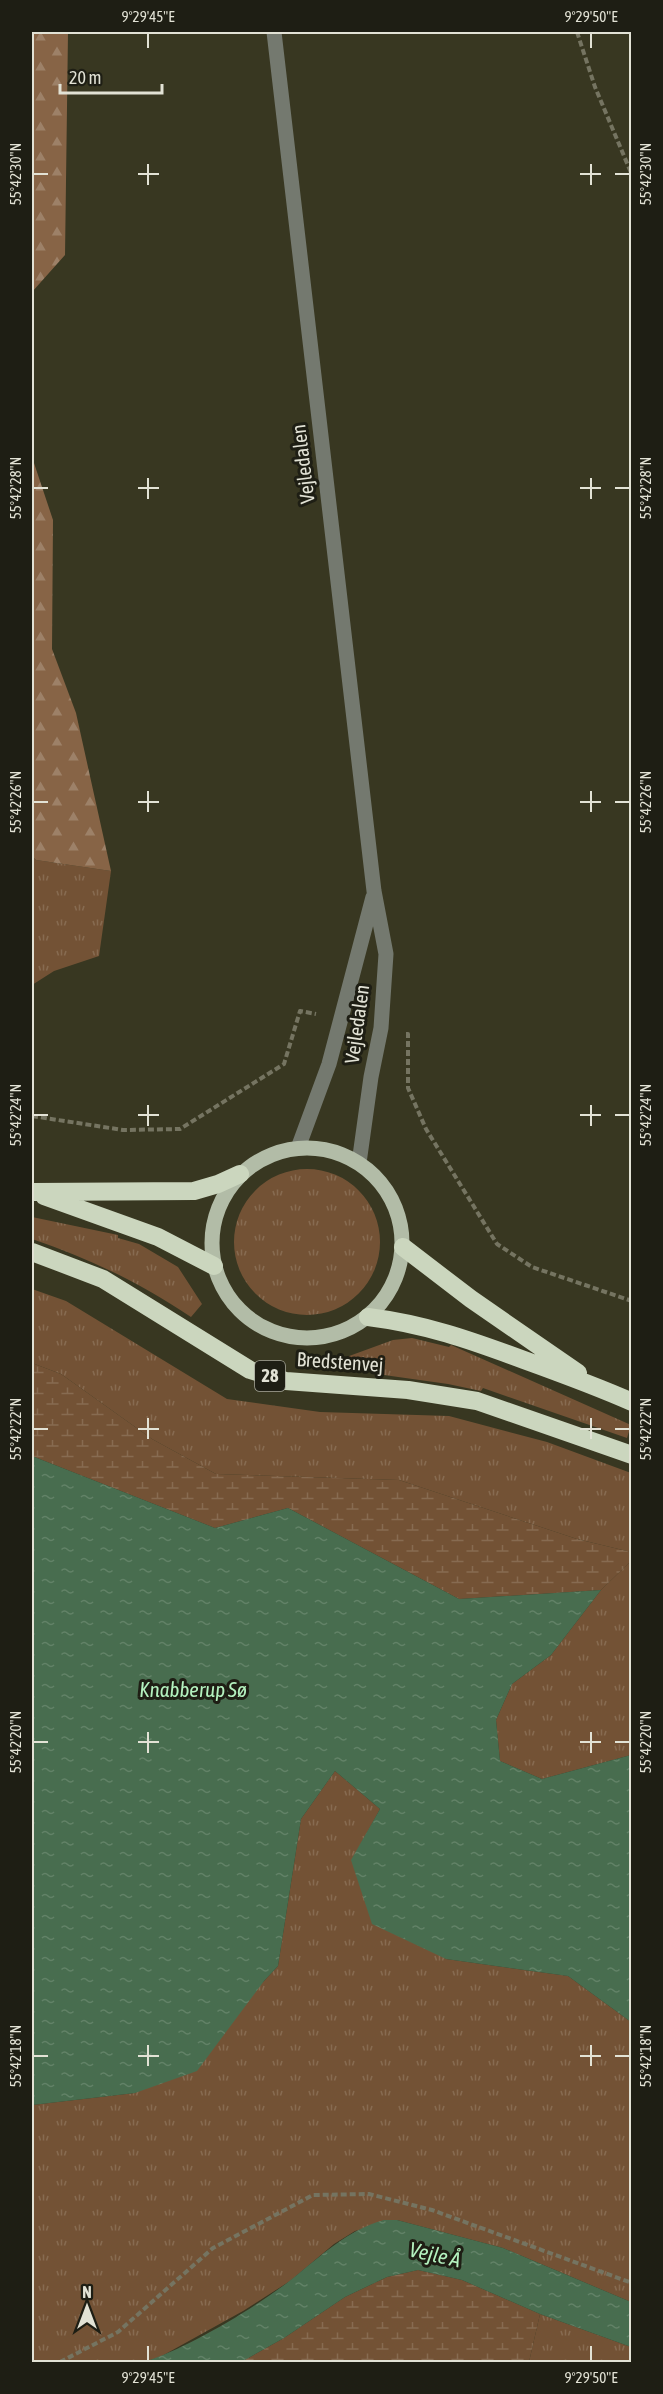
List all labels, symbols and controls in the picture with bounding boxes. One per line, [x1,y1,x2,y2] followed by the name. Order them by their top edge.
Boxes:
[121,8,175,25] text: 9°29'45"E
[564,8,618,25] text: 9°29'50"E
[60,57,162,95] scale bar
[69,67,101,88] text: 20 m
[7,143,24,205] text: 55°42'30"N
[637,143,654,205] text: 55°42'30"N
[286,423,319,505] street label: Vejledalen
[7,457,24,519] text: 55°42'28"N
[637,457,654,519] text: 55°42'28"N
[7,771,24,833] text: 55°42'26"N
[637,771,654,833] text: 55°42'26"N
[340,983,373,1065] street label: Vejledalen
[7,1084,24,1146] text: 55°42'24"N
[637,1084,654,1146] text: 55°42'24"N
[296,1347,384,1376] street label: Bredstenvej
[255,1361,285,1391] road number: 28
[7,1398,24,1460] text: 55°42'22"N
[637,1398,654,1460] text: 55°42'22"N
[139,1677,247,1701] water label: Knabberup Sø
[7,1711,24,1773] text: 55°42'20"N
[637,1711,654,1773] text: 55°42'20"N
[7,2025,24,2087] text: 55°42'18"N
[637,2025,654,2087] text: 55°42'18"N
[407,2236,463,2272] water label: Vejle Å
[57,2277,117,2337] north arrow
[82,2283,92,2301] text: N
[121,2369,175,2386] text: 9°29'45"E
[564,2369,618,2386] text: 9°29'50"E

